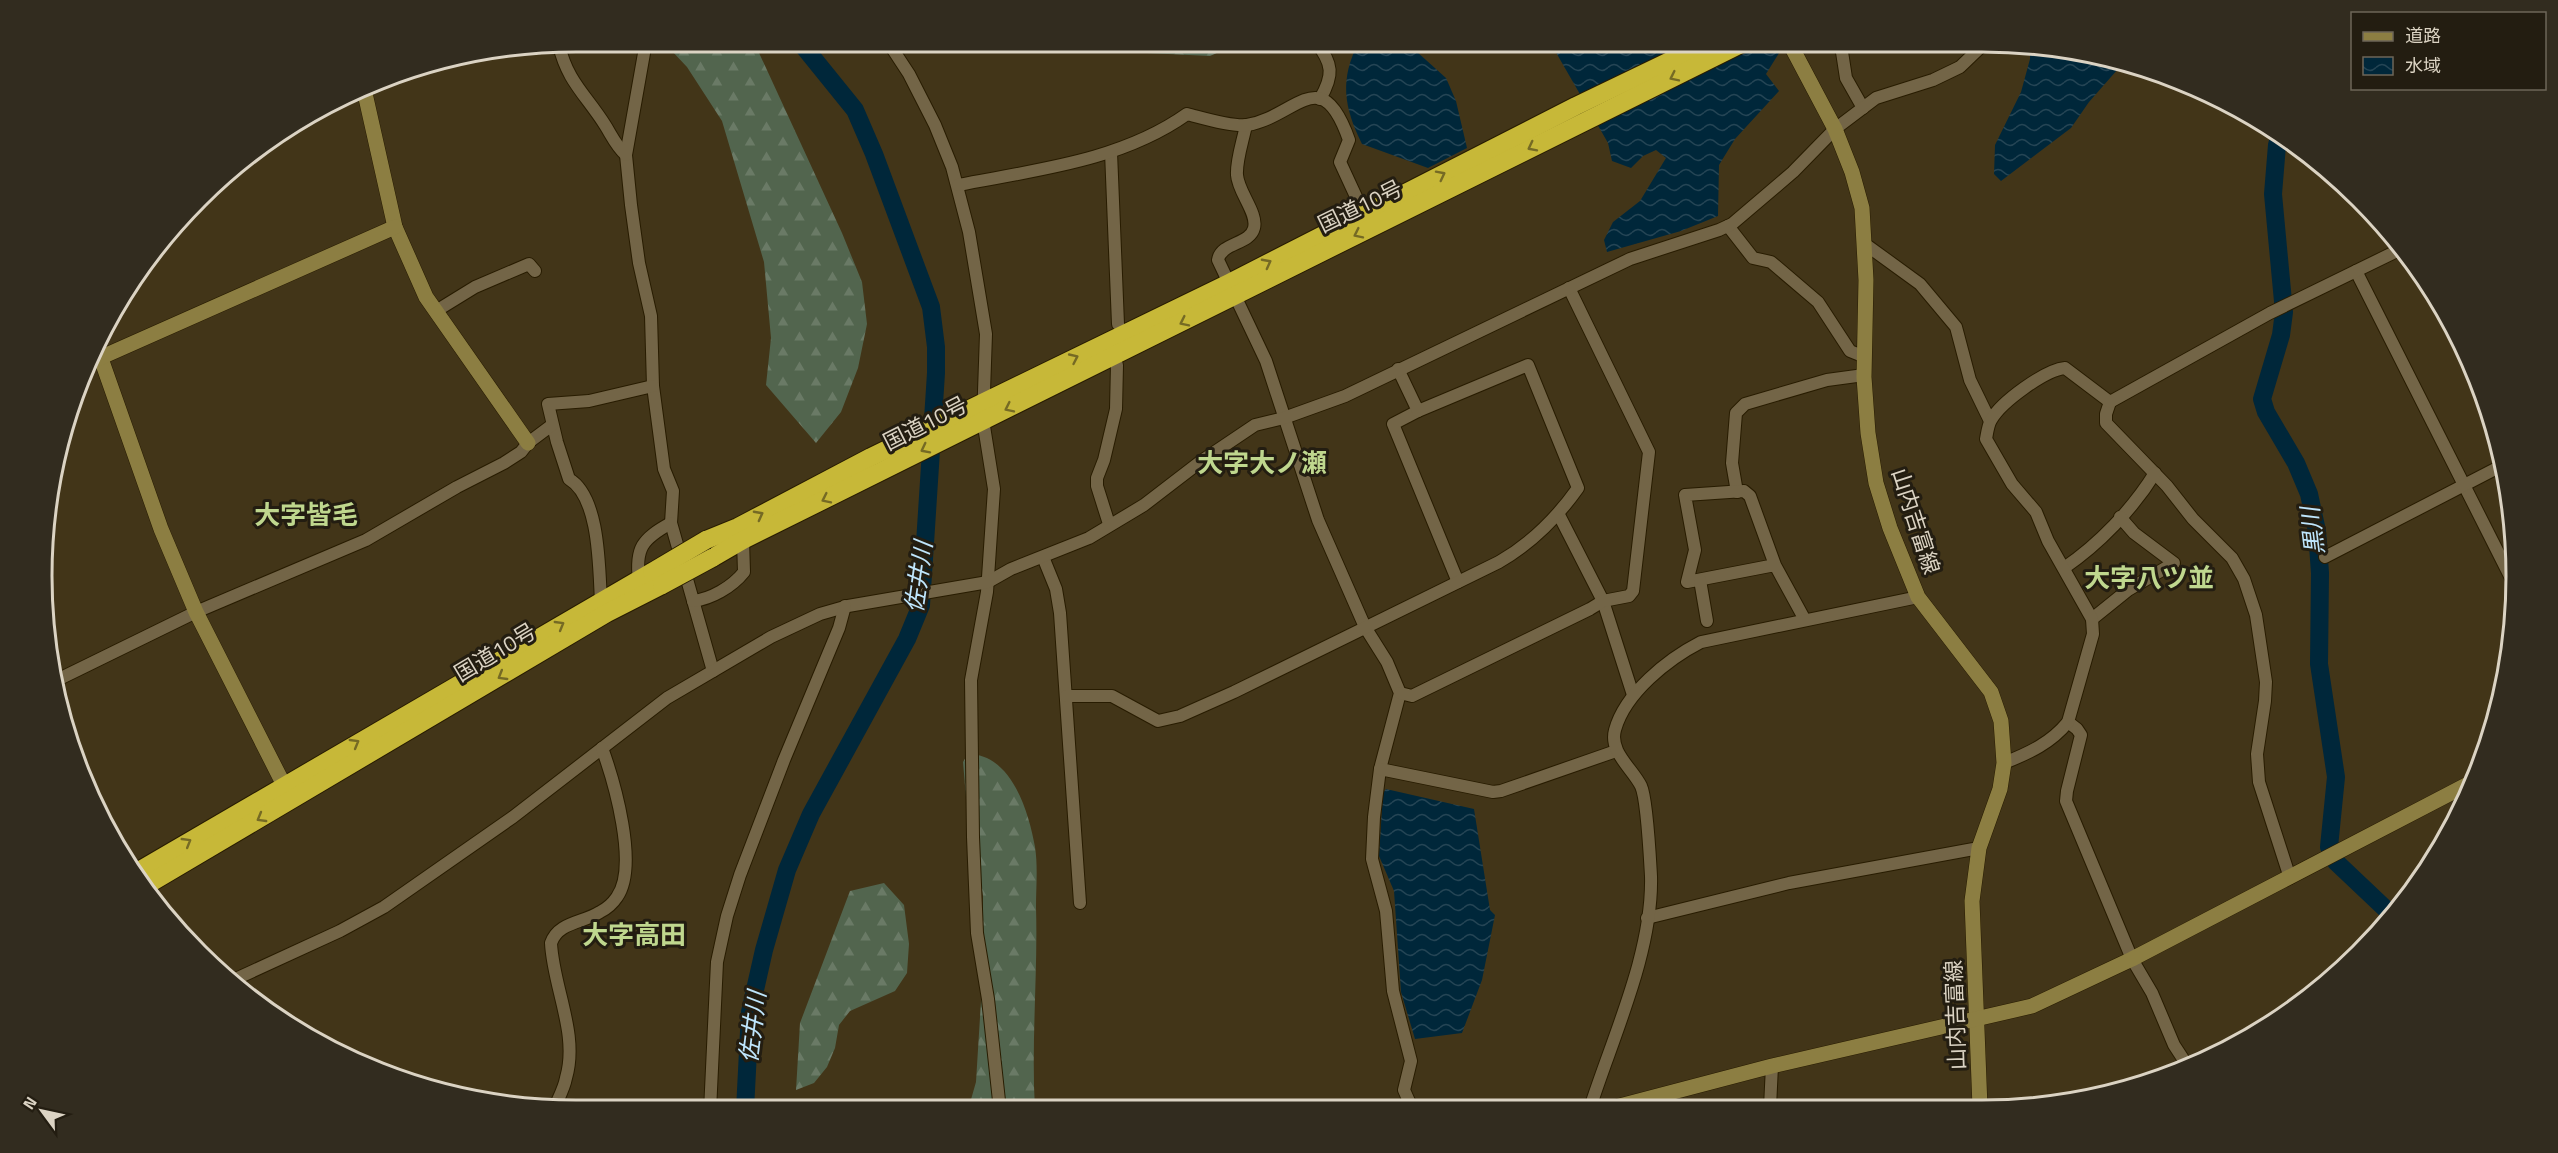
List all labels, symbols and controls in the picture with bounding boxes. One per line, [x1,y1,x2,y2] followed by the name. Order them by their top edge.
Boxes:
[2351,12,2546,90] legend
[2405,22,2441,49] text: 道路
[2405,52,2441,79] text: 水域
[1669,70,1680,82] one-way arrow
[1528,140,1539,152] one-way arrow
[1312,171,1408,241] street label: 国道10号
[1435,171,1446,182] one-way arrow
[1353,227,1364,239] one-way arrow
[1261,258,1272,270] one-way arrow
[1179,314,1190,326] one-way arrow
[1067,354,1078,366] one-way arrow
[877,387,973,459] street label: 国道10号
[1004,400,1015,412] one-way arrow
[921,442,932,454] one-way arrow
[1197,443,1327,482] district label: 大字大ノ瀬
[1883,463,1949,579] street label: 山内吉富線
[822,491,833,503] one-way arrow
[254,495,358,534] district label: 大字皆毛
[2291,502,2333,557] water label: 黒川
[753,511,763,522] one-way arrow
[895,536,941,615] water label: 佐井川
[2084,558,2214,597] district label: 大字八ツ並
[447,614,543,690] street label: 国道10号
[554,621,565,632] one-way arrow
[497,669,508,681] one-way arrow
[349,739,359,750] one-way arrow
[257,811,267,823] one-way arrow
[181,837,191,849] one-way arrow
[582,915,686,954] district label: 大字高田
[1936,959,1974,1071] street label: 山内吉富線
[730,986,775,1065] water label: 佐井川
[12,1081,72,1141] north arrow
[16,1092,43,1114] text: N

